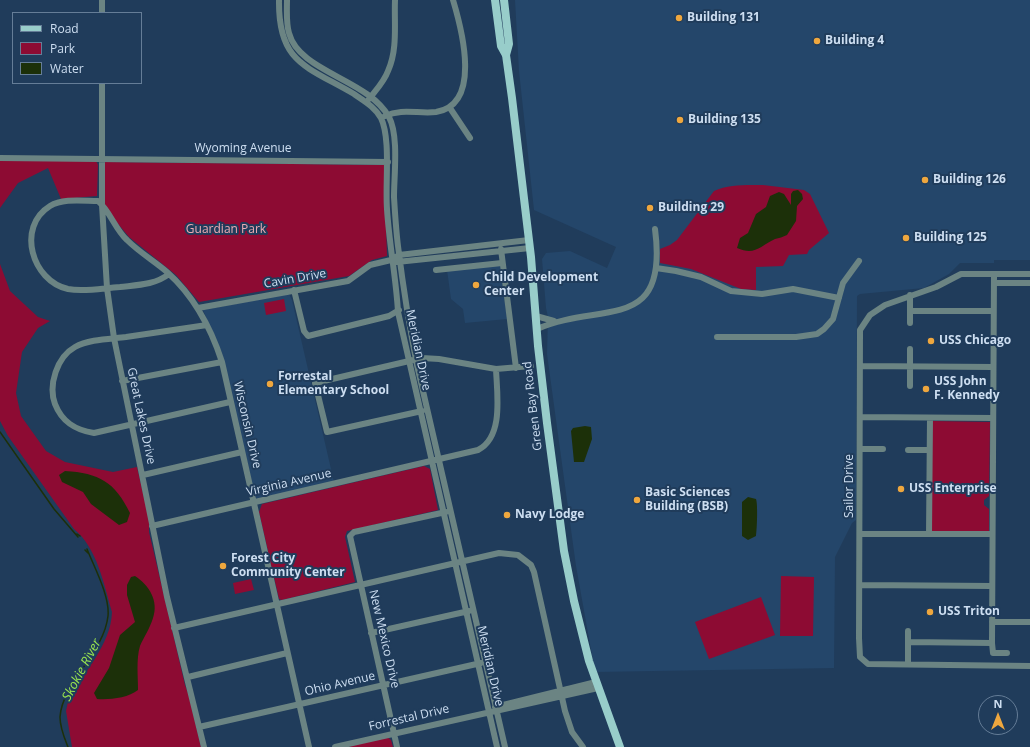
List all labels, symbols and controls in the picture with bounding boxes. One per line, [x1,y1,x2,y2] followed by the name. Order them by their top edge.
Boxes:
[687,11,760,25] place label: Building 131
[12,12,142,84] legend
[674,13,684,23] marker: Building 131
[50,20,79,37] text: Road
[825,34,884,48] place label: Building 4
[812,36,822,46] marker: Building 4
[50,40,75,57] text: Park
[50,60,84,77] text: Water
[688,113,761,127] place label: Building 135
[675,115,685,125] marker: Building 135
[194,142,292,156] street label: Wyoming Avenue
[933,173,1006,187] place label: Building 126
[920,175,930,185] marker: Building 126
[658,201,724,215] place label: Building 29
[645,203,655,213] marker: Building 29
[186,223,266,237] park label: Guardian Park
[914,231,987,245] place label: Building 125
[901,233,911,243] marker: Building 125
[263,266,327,292] street label: Cavin Drive
[484,271,598,299] place label: Child Development Center
[471,280,481,290] marker: Child Development Center
[402,308,434,392] street label: Meridian Drive
[939,334,1011,348] place label: USS Chicago
[926,336,936,346] marker: USS Chicago
[520,361,546,451] street label: Green Bay Road
[124,366,158,466] street label: Great Lakes Drive
[278,370,389,398] place label: Forrestal Elementary School
[934,375,999,403] place label: USS John F. Kennedy
[265,379,275,389] marker: Forrestal Elementary School
[230,380,264,470] street label: Wisconsin Drive
[921,384,931,394] marker: USS John F. Kennedy
[843,454,857,518] street label: Sailor Drive
[245,466,333,500] street label: Virginia Avenue
[909,482,997,496] place label: USS Enterprise
[896,484,906,494] marker: USS Enterprise
[645,486,730,514] place label: Basic Sciences Building (BSB)
[632,495,642,505] marker: Basic Sciences Building (BSB)
[515,508,584,522] place label: Navy Lodge
[502,510,512,520] marker: Navy Lodge
[231,552,345,580] place label: Forest City Community Center
[218,561,228,571] marker: Forest City Community Center
[366,588,402,690] street label: New Mexico Drive
[938,605,1000,619] place label: USS Triton
[925,607,935,617] marker: USS Triton
[474,624,506,708] street label: Meridian Drive
[59,636,105,704] water label: Skokie River
[303,669,377,699] street label: Ohio Avenue
[978,695,1018,735] north arrow
[994,696,1002,711] text: N
[367,702,451,734] street label: Forrestal Drive

